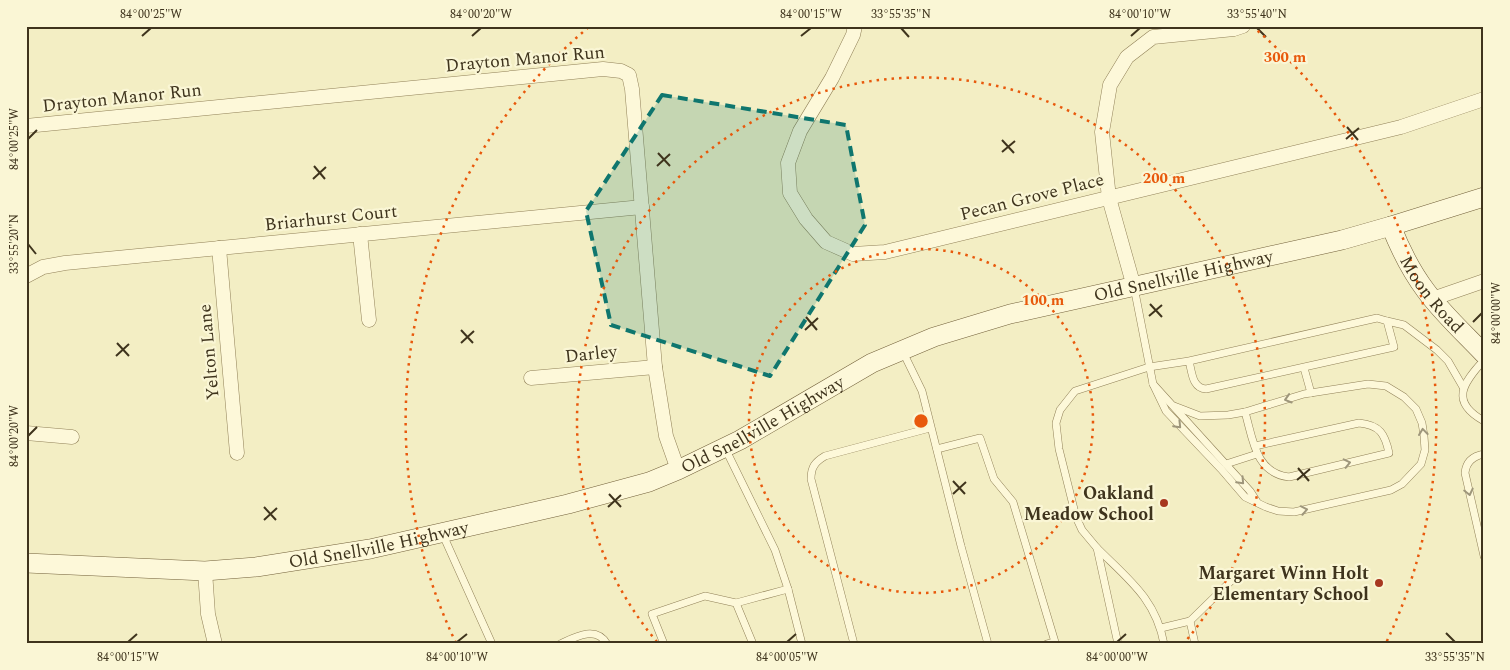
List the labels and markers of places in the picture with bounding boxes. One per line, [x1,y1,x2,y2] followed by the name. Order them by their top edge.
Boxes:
[912,412,930,430] centre of rings
[1024,480,1154,528] place label: Oakland Meadow School
[1158,497,1170,509] marker: Oakland Meadow School
[1198,560,1369,608] place label: Margaret Winn Holt Elementary School
[1373,577,1385,589] marker: Margaret Winn Holt Elementary School

